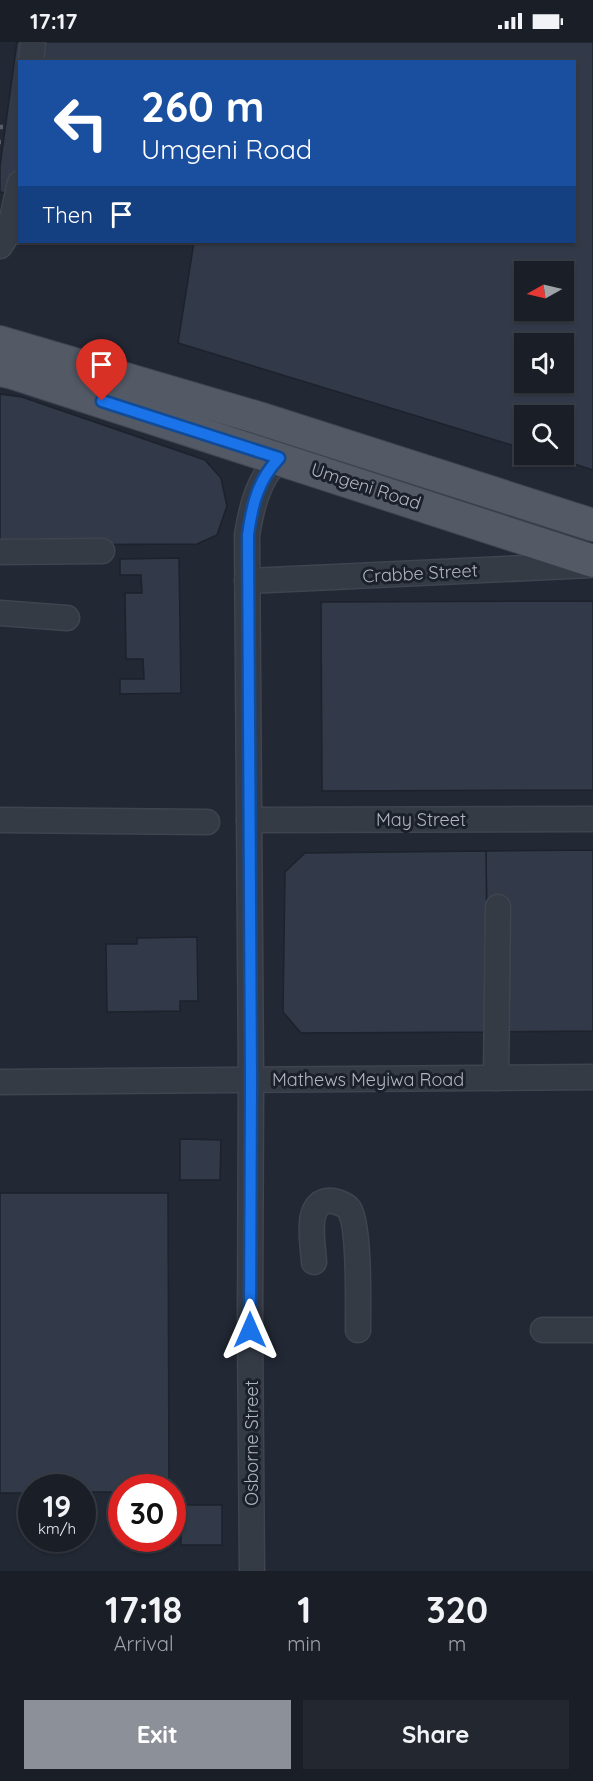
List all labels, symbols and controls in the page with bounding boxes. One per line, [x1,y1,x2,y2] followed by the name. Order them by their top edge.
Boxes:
[30,7,77,35] text: 17:17
[141,80,264,133] text: 260 m
[42,84,120,162] icon: left
[141,132,312,166] text: Umgeni Road
[105,198,138,231] icon: arrive
[42,201,93,229] text: Then
[514,261,574,321] north arrow
[514,261,574,465] map controls
[514,333,574,393] button: sound
[76,339,127,401] pin
[85,348,118,381] icon: arrive
[514,405,574,465] button: search
[308,457,424,515] street label: Umgeni Road
[362,558,478,588] street label: Crabbe Street
[376,808,466,831] street label: May Street
[272,1068,464,1091] street label: Mathews Meyiwa Road
[218,1298,282,1362] position arrow
[240,1380,263,1506] street label: Osborne Street
[108,1474,186,1552] speed limit sign: 30
[43,1487,71,1525] text: 19
[38,1519,76,1538] text: km/h
[105,1587,182,1632] text: 17:18
[297,1587,311,1632] text: 1
[426,1587,488,1632] text: 320
[114,1631,174,1656] text: Arrival
[287,1631,321,1656] text: min
[448,1631,466,1656] text: m
[24,1700,291,1769] button: Exit
[303,1700,569,1769] button: Share

